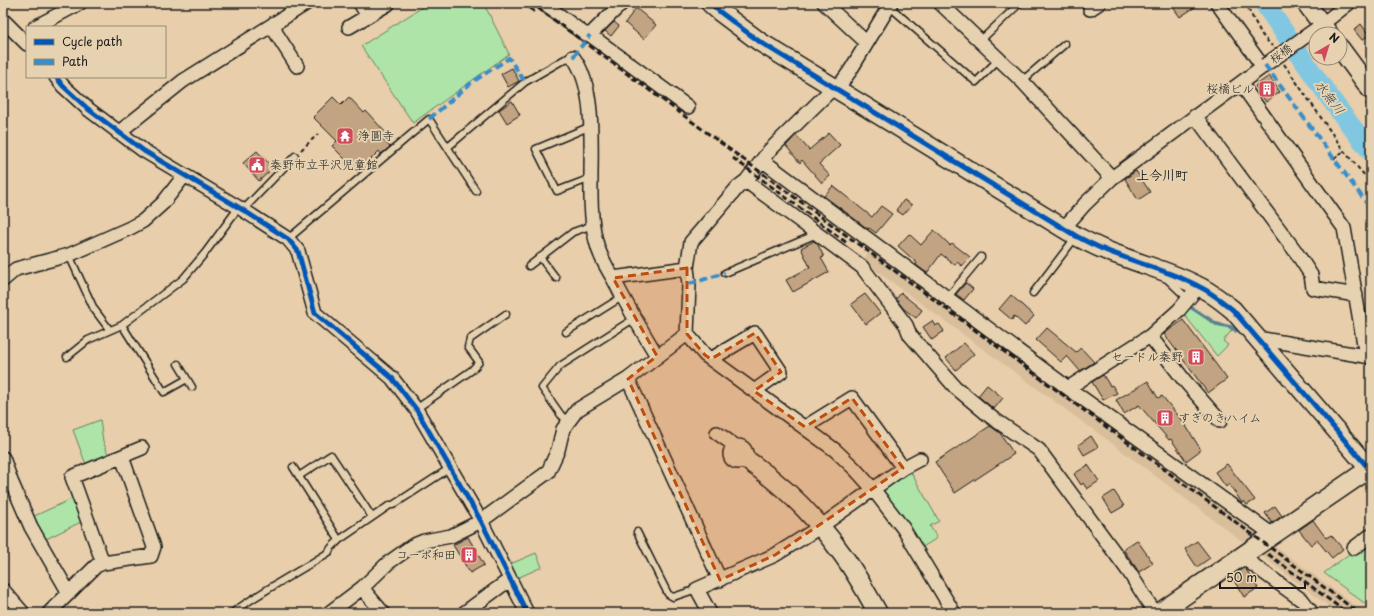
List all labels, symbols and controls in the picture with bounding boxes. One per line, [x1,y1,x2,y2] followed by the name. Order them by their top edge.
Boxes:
[26,26,166,78] legend
[1308,26,1348,66] north arrow
[1326,28,1343,47] text: N
[62,32,123,50] text: Cycle path
[1265,39,1295,68] street label: 桜橋
[62,52,88,70] text: Path
[1311,75,1350,118] water label: 水無川
[1206,79,1254,97] place label: 桜橋ビル
[1257,79,1277,99] building icon: 桜橋ビル
[335,126,355,146] temple icon: 浄圓寺
[358,126,394,144] place label: 浄圓寺
[247,155,267,175] public building icon: 秦野市立平沢児童館
[270,155,378,173] place label: 秦野市立平沢児童館
[1136,165,1188,184] district label: 上今川町
[1111,347,1183,365] place label: セードル秦野
[1186,347,1206,367] building icon: セードル秦野
[1155,408,1175,428] building icon: すぎのきハイム
[1178,408,1262,426] place label: すぎのきハイム
[396,545,456,563] place label: コーポ和田
[459,545,479,565] building icon: コーポ和田
[1220,564,1305,590] scale bar
[1226,568,1257,586] text: 50 m

